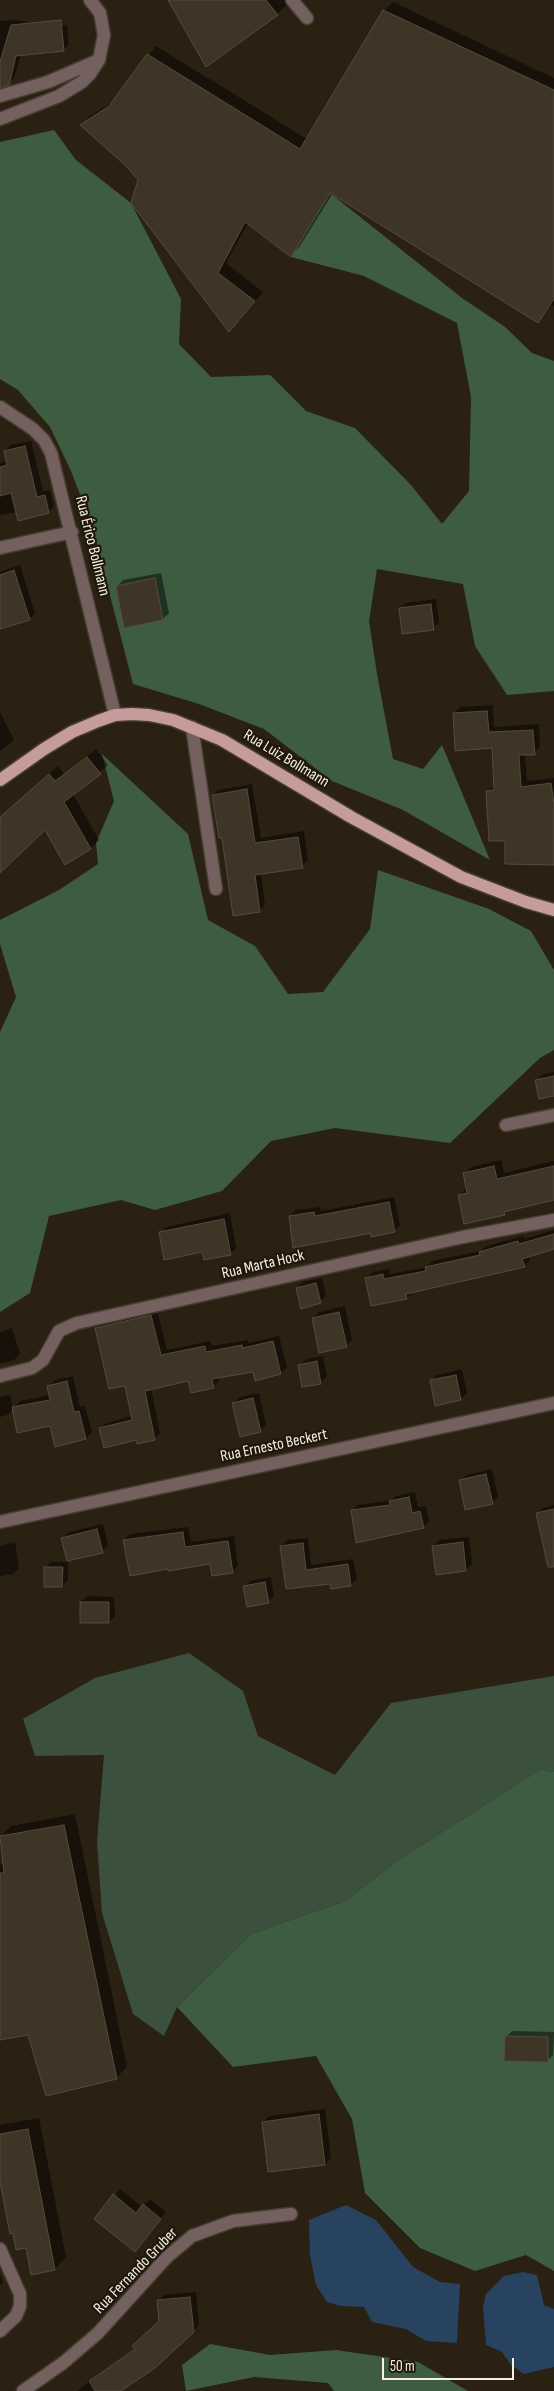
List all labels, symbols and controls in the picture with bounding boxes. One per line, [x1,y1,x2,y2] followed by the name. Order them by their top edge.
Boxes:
[70,494,114,598] street label: Rua Érico Bollmann
[240,726,332,792] street label: Rua Luiz Bollmann
[220,1246,306,1284] street label: Rua Marta Hock
[219,1425,329,1467] street label: Rua Ernesto Beckert
[90,2224,182,2318] street label: Rua Fernando Gruber
[384,2348,516,2380] scale bar
[390,2357,415,2376] text: 50 m

